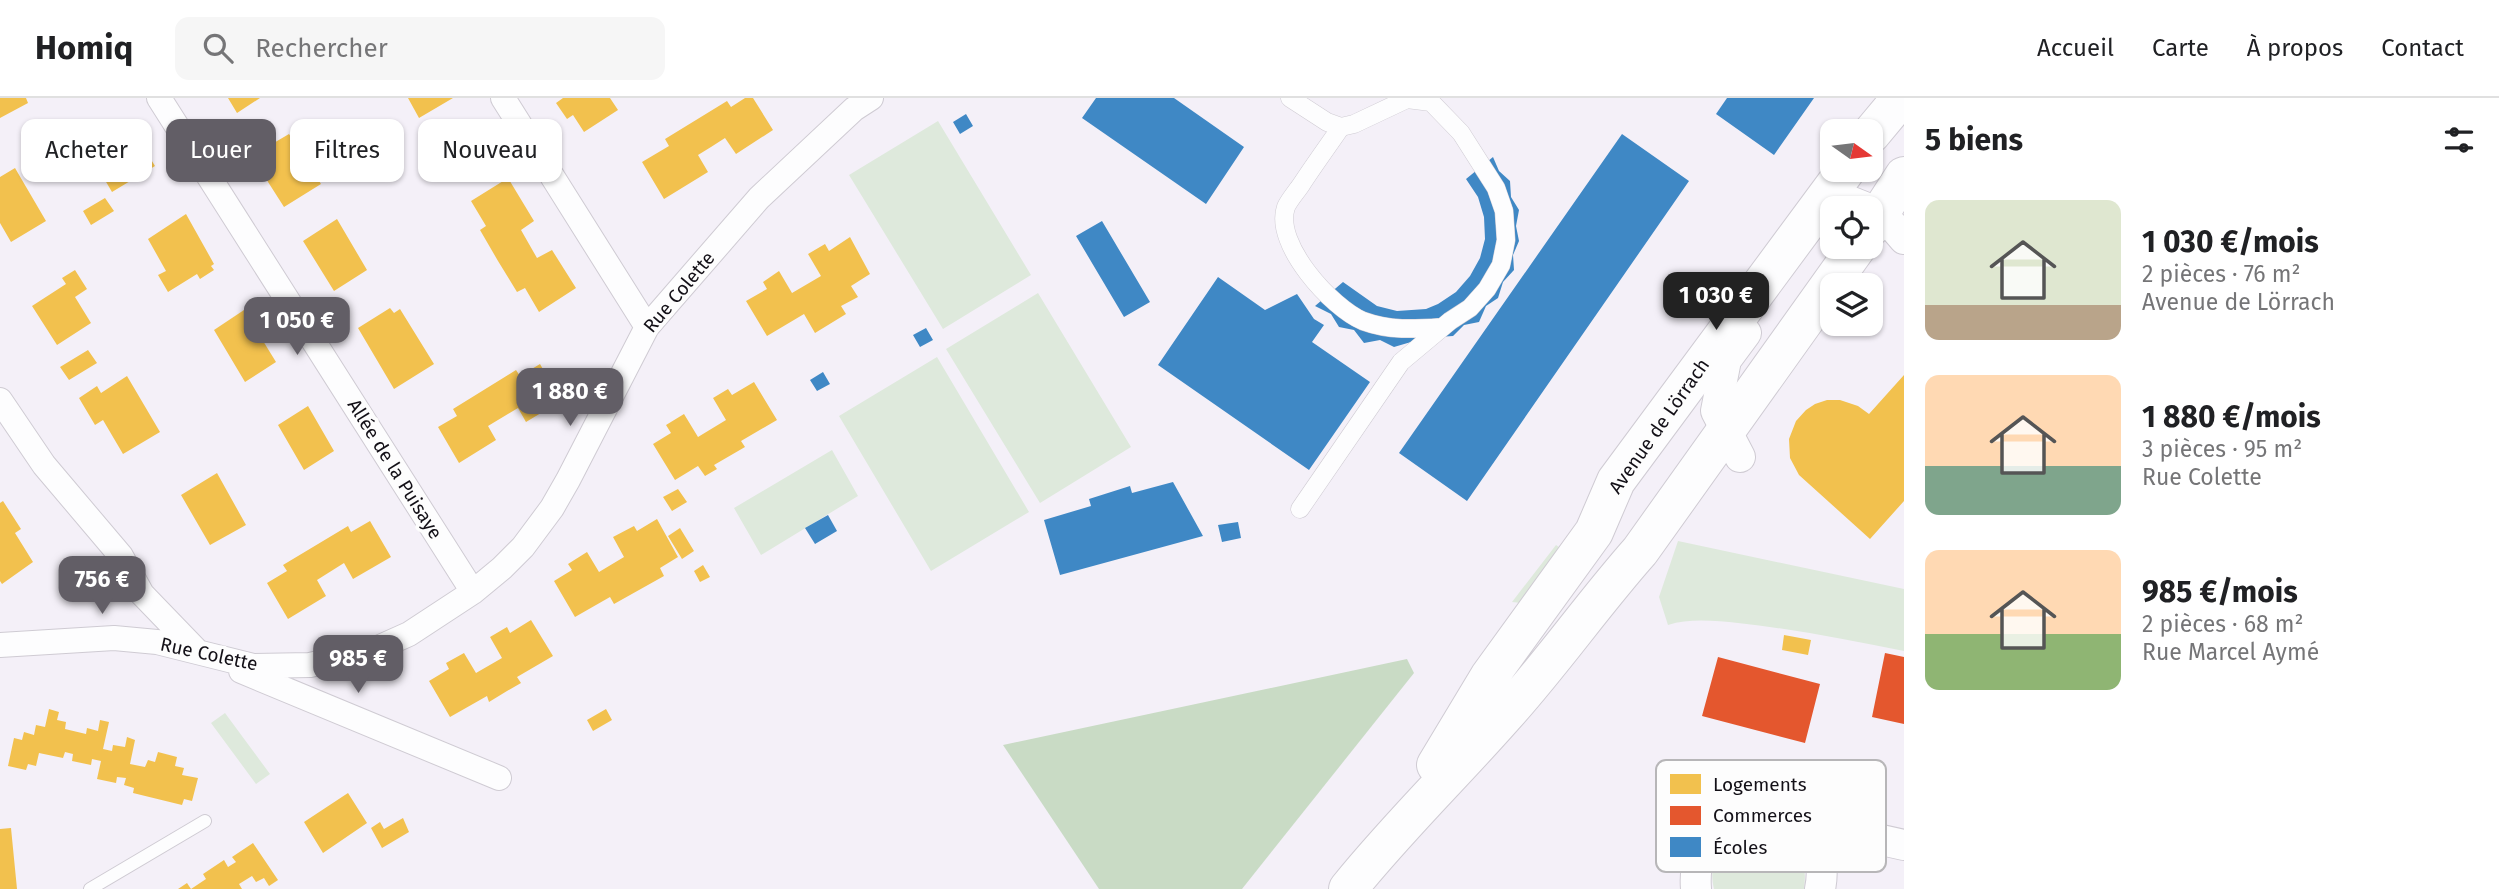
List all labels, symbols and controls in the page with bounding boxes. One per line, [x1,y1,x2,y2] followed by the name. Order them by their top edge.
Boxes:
[175,17,665,80] search box
[35,28,133,68] text: Homiq
[199,29,237,67] icon: search
[255,33,388,64] text: Rechercher
[2037,34,2114,62] text: Accueil
[2152,34,2209,62] text: Carte
[2247,34,2343,62] text: À propos
[2381,34,2464,62] text: Contact
[21,119,152,182] chip: Acheter
[166,119,276,182] chip: Louer
[290,119,404,182] chip: Filtres
[418,119,562,182] chip: Nouveau
[1820,119,1883,182] north arrow
[1820,119,1883,336] map controls
[2440,121,2478,159] icon: filters
[1925,122,2023,158] text: 5 biens
[1820,196,1883,259] button: locate
[2142,224,2319,260] text: 1 030 €/mois
[1981,228,2065,312] icon: home
[638,247,720,337] street label: Rue Colette
[2142,260,2301,288] text: 2 pièces · 76 m²
[1651,272,1781,332] pin: 1 030 €
[1820,273,1883,336] button: layers
[1679,281,1753,309] text: 1 030 €
[2142,288,2335,316] text: Avenue de Lörrach
[232,298,362,357] pin: 1 050 €
[260,306,334,334] text: 1 050 €
[1604,354,1714,498] street label: Avenue de Lörrach
[505,368,635,428] pin: 1 880 €
[532,377,608,405] text: 1 880 €
[343,395,447,543] street label: Allée de la Puisaye
[2142,399,2321,435] text: 1 880 €/mois
[1981,403,2065,487] icon: home
[2142,435,2302,463] text: 3 pièces · 95 m²
[2142,463,2262,491] text: Rue Colette
[53,556,151,616] pin: 756 €
[75,565,129,593] text: 756 €
[2142,574,2298,610] text: 985 €/mois
[1981,578,2065,662] icon: home
[2142,610,2304,638] text: 2 pièces · 68 m²
[158,632,260,676] street label: Rue Colette
[309,636,407,695] pin: 985 €
[2142,638,2319,666] text: Rue Marcel Aymé
[329,644,387,672] text: 985 €
[1656,760,1886,872] legend
[1713,773,1807,796] text: Logements
[1713,804,1812,827] text: Commerces
[1713,836,1767,859] text: Écoles

